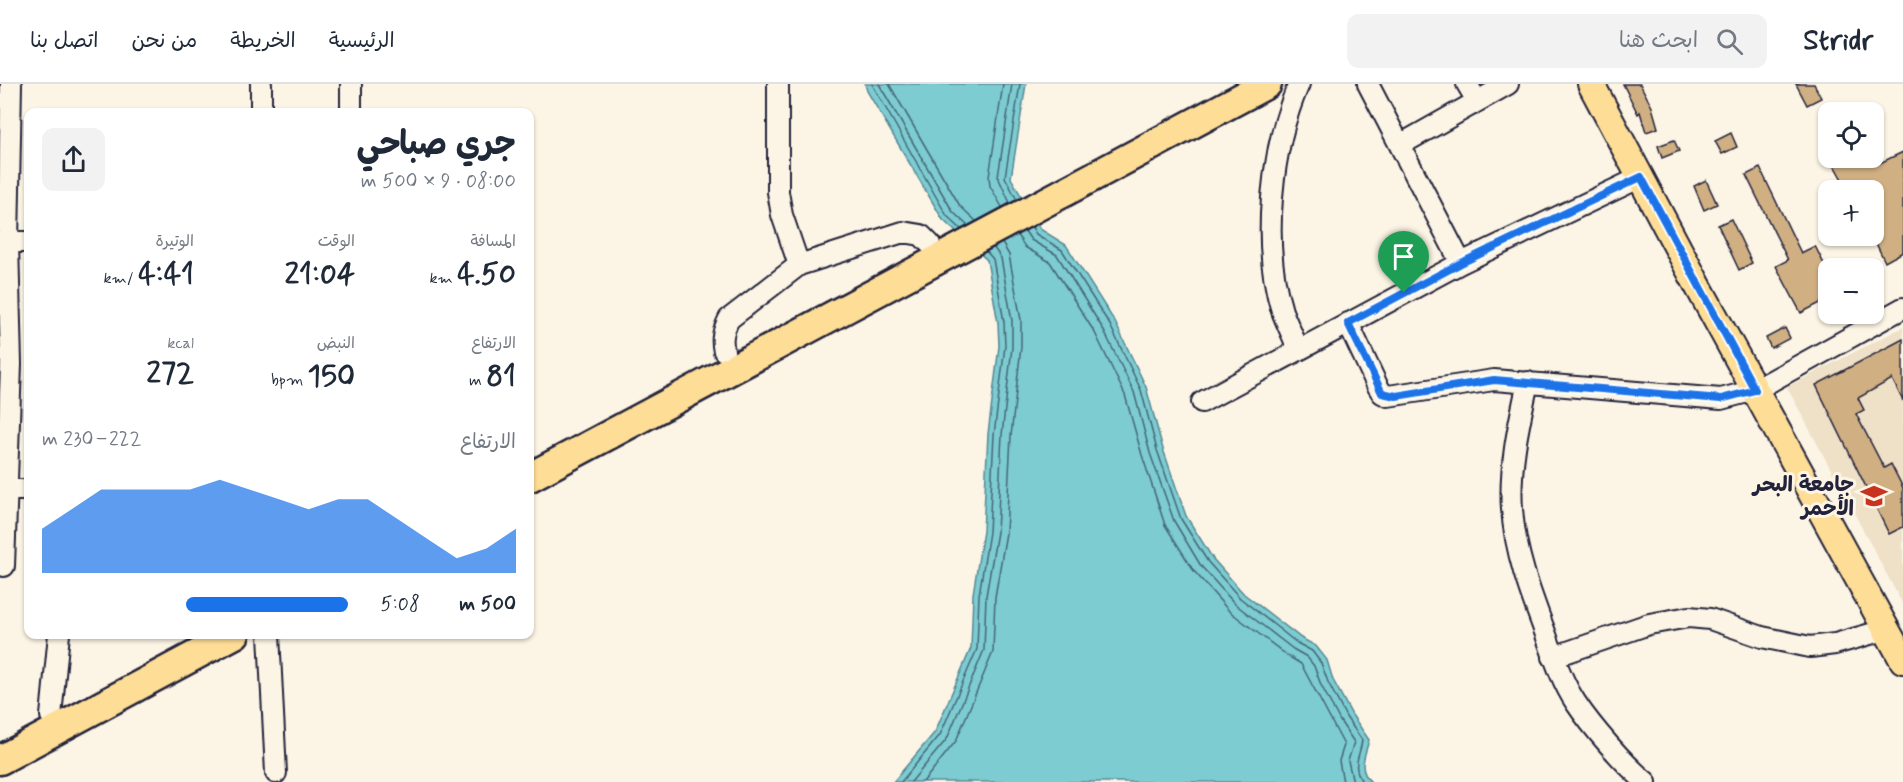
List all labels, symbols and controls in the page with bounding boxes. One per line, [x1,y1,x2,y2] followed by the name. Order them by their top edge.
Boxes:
[1347,14,1767,68] search box
[1803,23,1873,60] text: Stridr
[1713,25,1746,58] icon: search
[30,27,98,55] text: اتصل بنا
[131,27,197,55] text: من نحن
[230,27,296,55] text: الخريطة
[329,27,395,55] text: الرئيسية
[1619,27,1698,55] text: ابحث هنا
[1818,102,1884,324] map controls
[1818,102,1884,168] button: locate
[356,123,516,167] text: جري صباحي
[42,128,105,191] button: share
[361,168,516,195] text: 08:00 · 9 × 500 m
[1818,180,1884,246] button: +
[155,231,194,252] text: الوتيرة
[318,231,355,252] text: الوقت
[470,231,516,252] text: المسافة
[1378,231,1429,293] pin
[1387,240,1420,273] icon: arrive
[138,255,194,294] text: 4:41
[284,255,355,294] text: 21:04
[457,255,516,294] text: 4.50
[1818,258,1884,324] button: −
[104,268,138,289] text: /km
[429,268,457,289] text: km
[167,333,194,354] text: kcal
[317,333,355,354] text: النبض
[471,333,516,354] text: الارتفاع
[146,354,194,393] text: 272
[308,357,355,396] text: 150
[486,357,516,396] text: 81
[271,370,308,391] text: bpm
[469,370,486,391] text: m
[42,426,141,453] text: 222–230 m
[460,429,516,456] text: الارتفاع
[1751,471,1854,523] place label: جامعة البحر الأحمر
[1859,481,1889,511] school or university icon: جامعة البحر الأحمر
[381,591,420,618] text: 5:08
[459,591,516,618] text: 500 m

